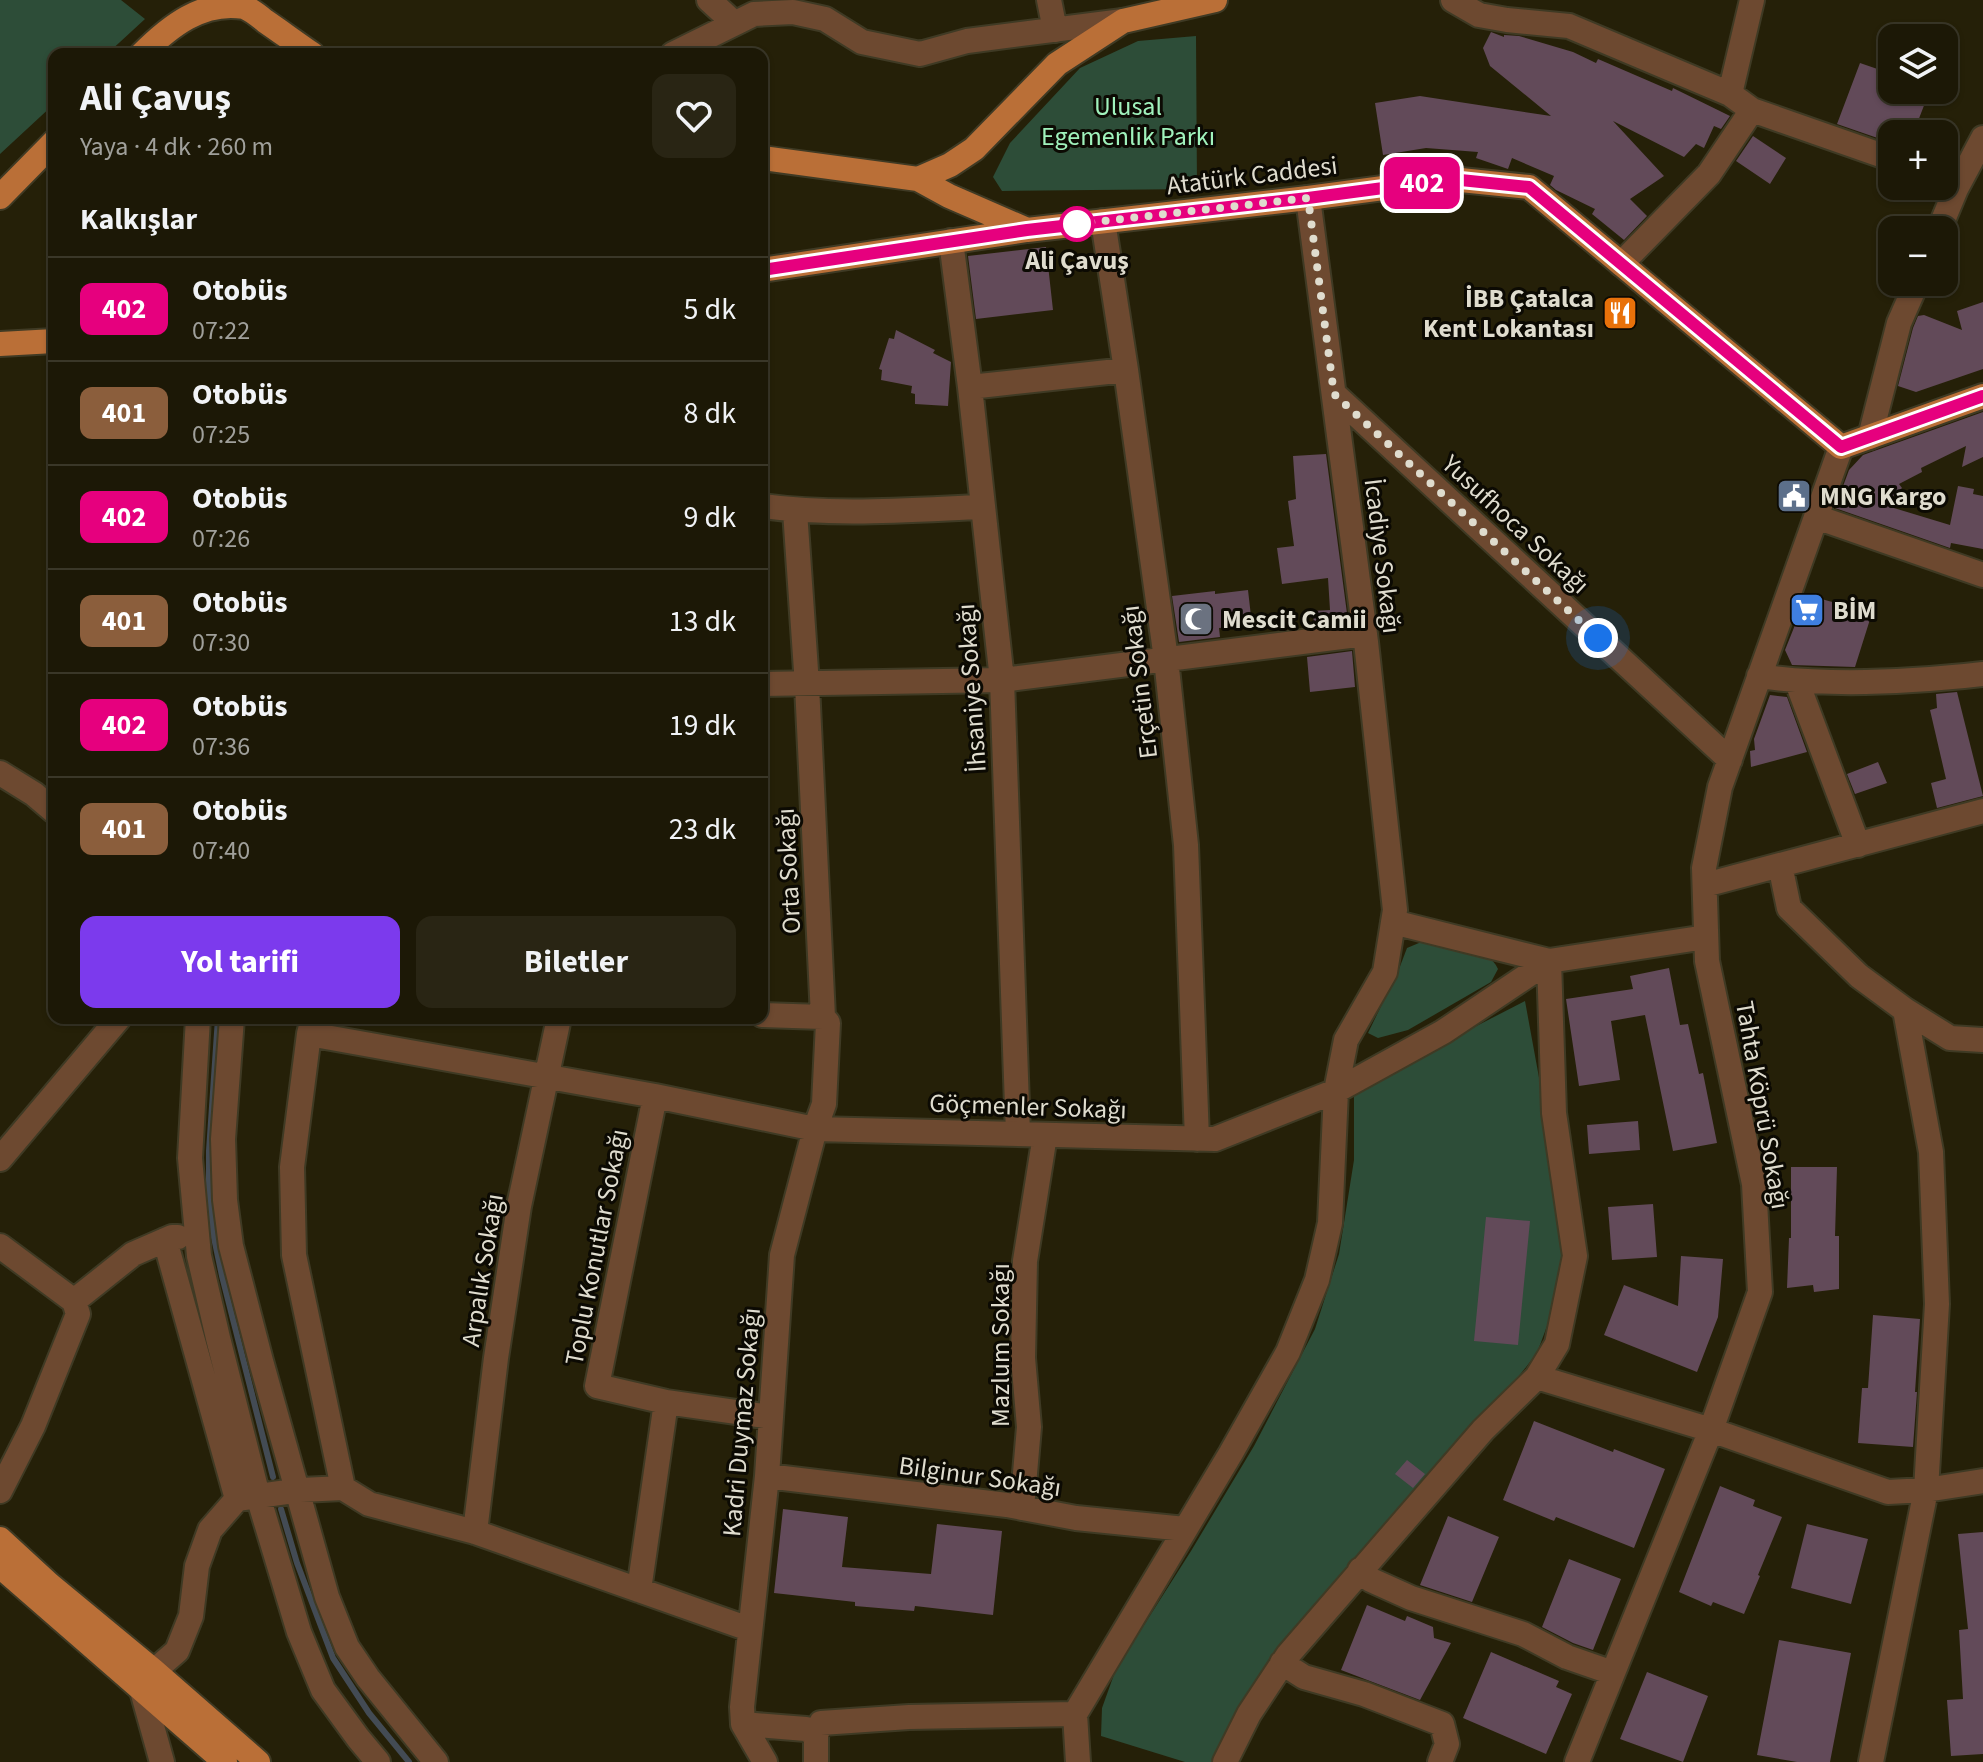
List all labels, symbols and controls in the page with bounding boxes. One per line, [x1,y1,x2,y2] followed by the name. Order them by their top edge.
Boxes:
[1878,24,1958,296] map controls
[1878,24,1958,104] button: layers
[80,71,231,125] text: Ali Çavuş
[652,74,736,158] button: heart
[1041,88,1215,155] park label: Ulusal Egemenlik Parkı
[1878,120,1958,200] button: +
[80,128,273,165] text: Yaya · 4 dk · 260 m
[1165,147,1340,204] street label: Atatürk Caddesi
[1376,157,1468,209] line badge: 402
[1400,163,1444,203] text: 402
[80,198,197,241] text: Kalkışlar
[1060,207,1094,241] marker: Ali Çavuş
[1878,216,1958,296] button: −
[1024,242,1129,279] place label: Ali Çavuş
[192,269,288,312] text: Otobüs
[1423,280,1594,347] place label: İBB Çatalca Kent Lokantası
[684,288,736,331] text: 5 dk
[102,289,146,329] text: 402
[1601,294,1639,332] restaurant icon: İBB Çatalca Kent Lokantası
[192,312,250,349] text: 07:22
[192,373,288,416] text: Otobüs
[684,392,736,435] text: 8 dk
[102,393,146,433] text: 401
[192,416,250,453] text: 07:25
[1433,445,1598,603] street label: Yusufhoca Sokağı
[192,477,288,520] text: Otobüs
[1355,477,1410,636] street label: İcadiye Sokağı
[1775,477,1813,515] public building icon: MNG Kargo
[1820,478,1946,515] place label: MNG Kargo
[684,496,736,539] text: 9 dk
[102,497,146,537] text: 402
[192,520,250,557] text: 07:26
[192,581,288,624] text: Otobüs
[1788,591,1826,629] supermarket icon: BİM
[1833,592,1876,629] place label: BİM
[669,600,736,643] text: 13 dk
[1177,600,1215,638] mosque icon: Mescit Camii
[102,601,146,641] text: 401
[1222,601,1367,638] place label: Mescit Camii
[947,602,996,774] street label: İhsaniye Sokağı
[1112,603,1167,761] street label: Erçetin Sokağı
[1578,618,1618,658] your location
[192,624,250,661] text: 07:30
[192,685,288,728] text: Otobüs
[669,704,736,747] text: 19 dk
[102,705,146,745] text: 402
[192,728,250,765] text: 07:36
[192,789,288,832] text: Otobüs
[767,807,810,935] street label: Orta Sokağı
[669,808,736,851] text: 23 dk
[102,809,146,849] text: 401
[192,832,250,869] text: 07:40
[80,916,400,1008] button: Yol tarifi
[416,916,736,1008] button: Biletler
[1726,998,1799,1212] street label: Tahta Köprü Sokağı
[929,1085,1127,1128] street label: Göçmenler Sokağı
[555,1126,638,1368] street label: Toplu Konutlar Sokağı
[452,1191,513,1349] street label: Arpalık Sokağı
[982,1263,1019,1427] street label: Mazlum Sokağı
[713,1306,770,1538] street label: Kadri Duymaz Sokağı
[896,1447,1064,1506] street label: Bilginur Sokağı

